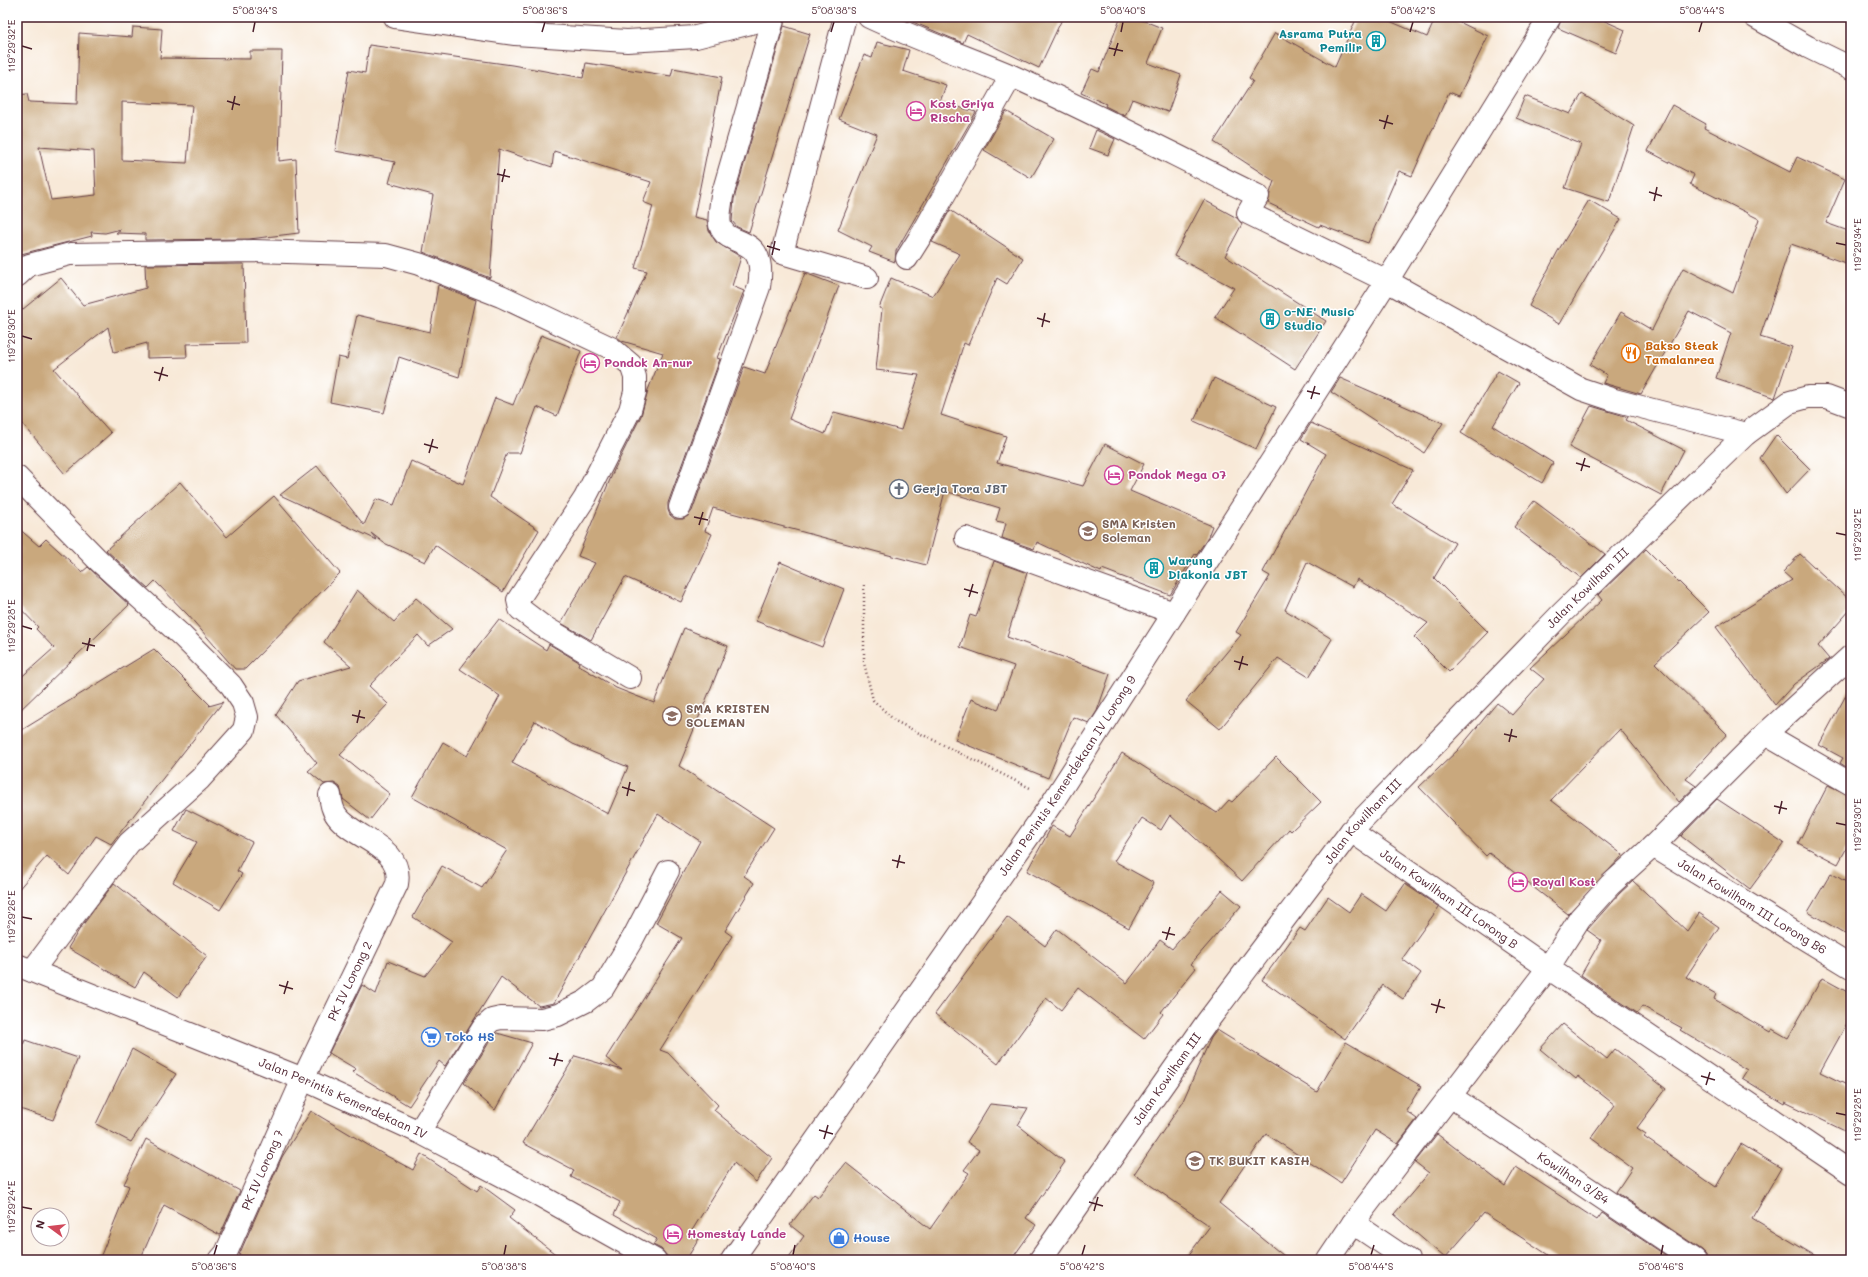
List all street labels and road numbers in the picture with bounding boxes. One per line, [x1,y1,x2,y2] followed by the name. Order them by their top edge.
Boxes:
[1542,544,1632,631] street label: Jalan Kowilham III
[994,672,1139,879] street label: Jalan Perintis Kemerdekaan IV Lorong 9
[1320,775,1404,867] street label: Jalan Kowilham III
[1377,845,1521,952] street label: Jalan Kowilham III Lorong B
[1675,854,1830,957] street label: Jalan Kowilham III Lorong B6
[323,939,375,1023] street label: PK IV Lorong 2
[1128,1029,1204,1128] street label: Jalan Kowilham III
[257,1053,430,1142] street label: Jalan Perintis Kemerdekaan IV
[237,1127,287,1212] street label: PK IV Lorong 7
[1535,1148,1613,1207] street label: Kowilhan 3/B4

